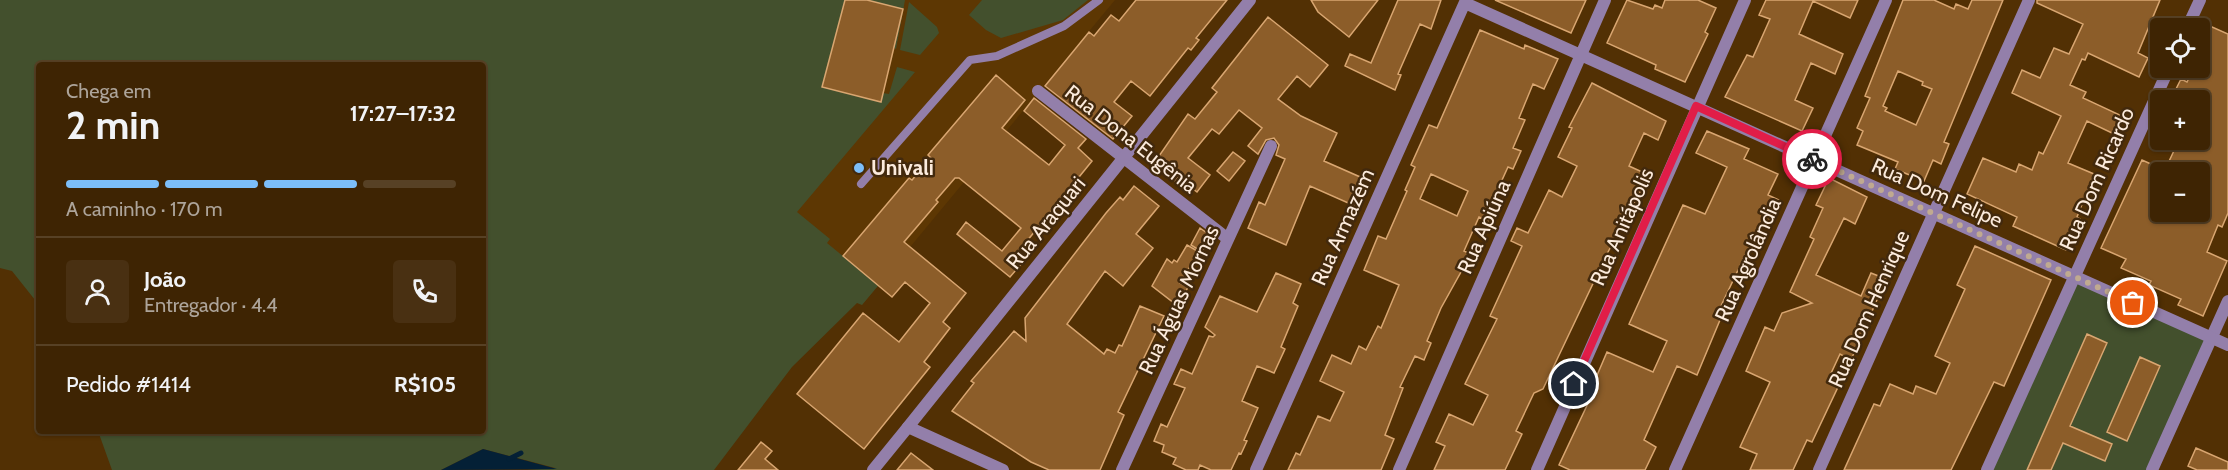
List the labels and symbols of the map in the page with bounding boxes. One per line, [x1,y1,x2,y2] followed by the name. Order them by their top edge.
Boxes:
[1060,79,1203,198] street label: Rua Dona Eugênia
[2054,103,2139,254] street label: Rua Dom Ricardo
[1782,129,1842,189] courier
[1868,153,2007,233] street label: Rua Dom Felipe
[871,155,934,180] place label: Univali
[852,161,866,175] marker: Univali
[1585,164,1659,289] street label: Rua Anitápolis
[1306,165,1379,289] street label: Rua Armazém
[1001,171,1090,274] street label: Rua Araquari
[1452,176,1515,278] street label: Rua Apiúna
[1709,194,1786,325] street label: Rua Agrolândia
[1133,221,1224,378] street label: Rua Águas Mornas
[1823,226,1915,391] street label: Rua Dom Henrique
[2107,277,2158,328] pin
[1548,358,1599,409] pin

